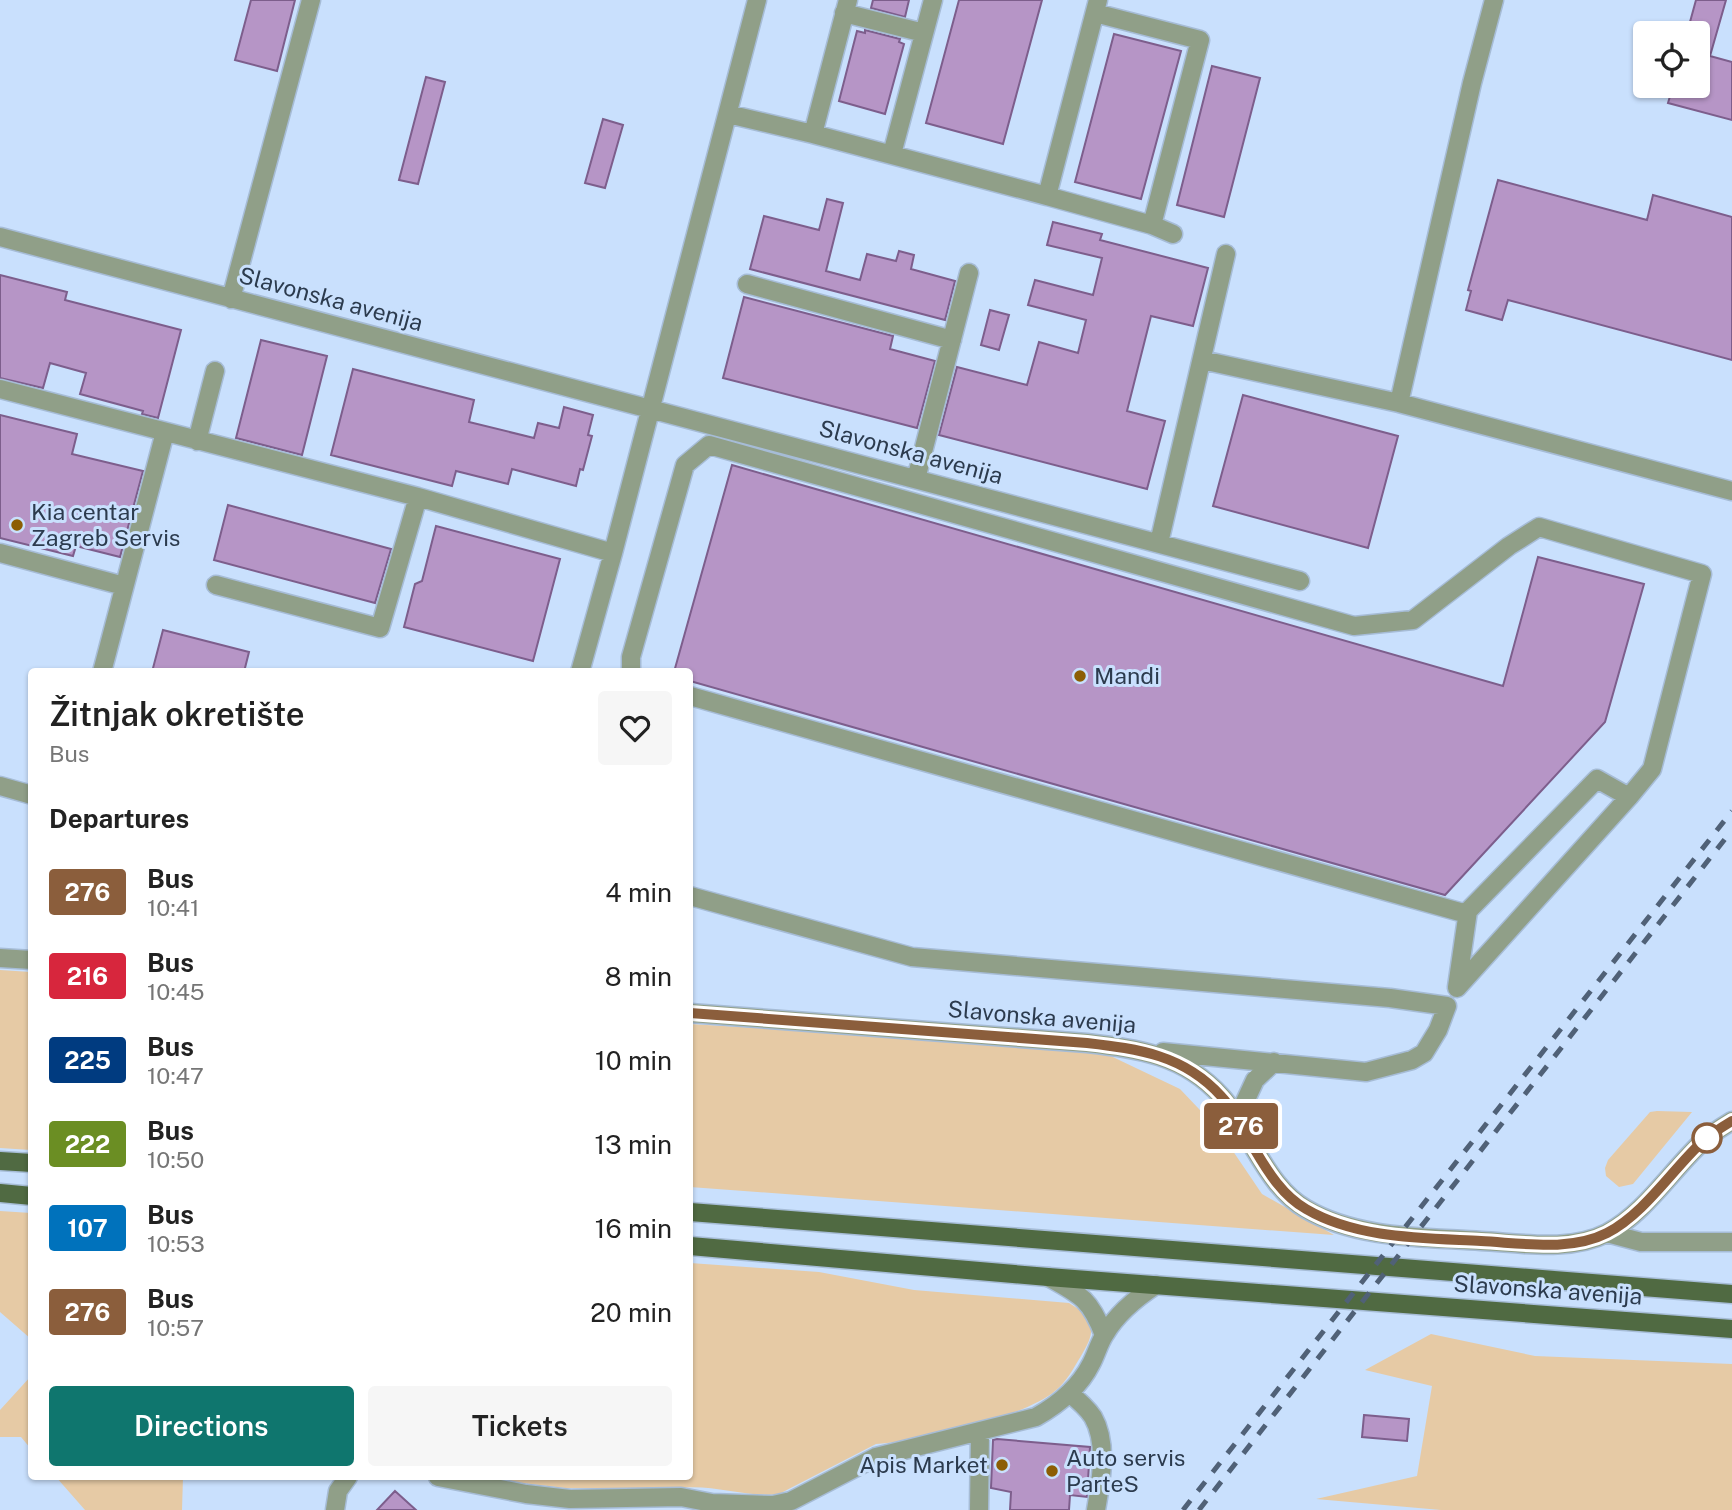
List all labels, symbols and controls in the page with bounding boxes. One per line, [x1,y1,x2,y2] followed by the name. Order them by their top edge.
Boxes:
[1633,21,1710,98] map controls
[1633,21,1710,98] button: locate
[236,261,426,336] street label: Slavonska avenija
[816,414,1006,489] street label: Slavonska avenija
[31,498,180,551] place label: Kia centar Zagreb Servis
[9,517,25,533] marker: Kia centar Zagreb Servis
[1094,662,1160,689] place label: Mandi
[1072,668,1088,684] marker: Mandi
[598,691,672,765] button: heart
[49,695,305,733] text: Žitnjak okretište
[49,740,89,767] text: Bus
[49,803,189,834] text: Departures
[147,863,194,894] text: Bus
[605,877,672,908] text: 4 min
[65,878,110,906] text: 276
[147,894,199,921] text: 10:41
[147,947,194,978] text: Bus
[605,961,672,992] text: 8 min
[67,962,108,990] text: 216
[147,978,204,1005] text: 10:45
[947,995,1137,1038] street label: Slavonska avenija
[147,1031,194,1062] text: Bus
[595,1045,672,1076] text: 10 min
[64,1046,111,1074] text: 225
[147,1062,204,1089] text: 10:47
[1201,1103,1281,1149] line badge: 276
[1218,1112,1264,1140] text: 276
[147,1115,194,1146] text: Bus
[1692,1123,1722,1153] unlabelled marker
[595,1129,672,1160] text: 13 min
[65,1130,110,1158] text: 222
[147,1146,204,1173] text: 10:50
[147,1199,194,1230] text: Bus
[595,1213,672,1244] text: 16 min
[67,1214,108,1242] text: 107
[147,1230,205,1257] text: 10:53
[1453,1269,1643,1310] street label: Slavonska avenija
[147,1283,194,1314] text: Bus
[590,1297,672,1328] text: 20 min
[65,1298,110,1326] text: 276
[147,1314,204,1341] text: 10:57
[49,1386,354,1466] button: Directions
[368,1386,672,1466] button: Tickets
[1066,1444,1185,1497] place label: Auto servis ParteS
[859,1451,988,1478] place label: Apis Market
[994,1457,1010,1473] marker: Apis Market
[1044,1463,1060,1479] marker: Auto servis ParteS

